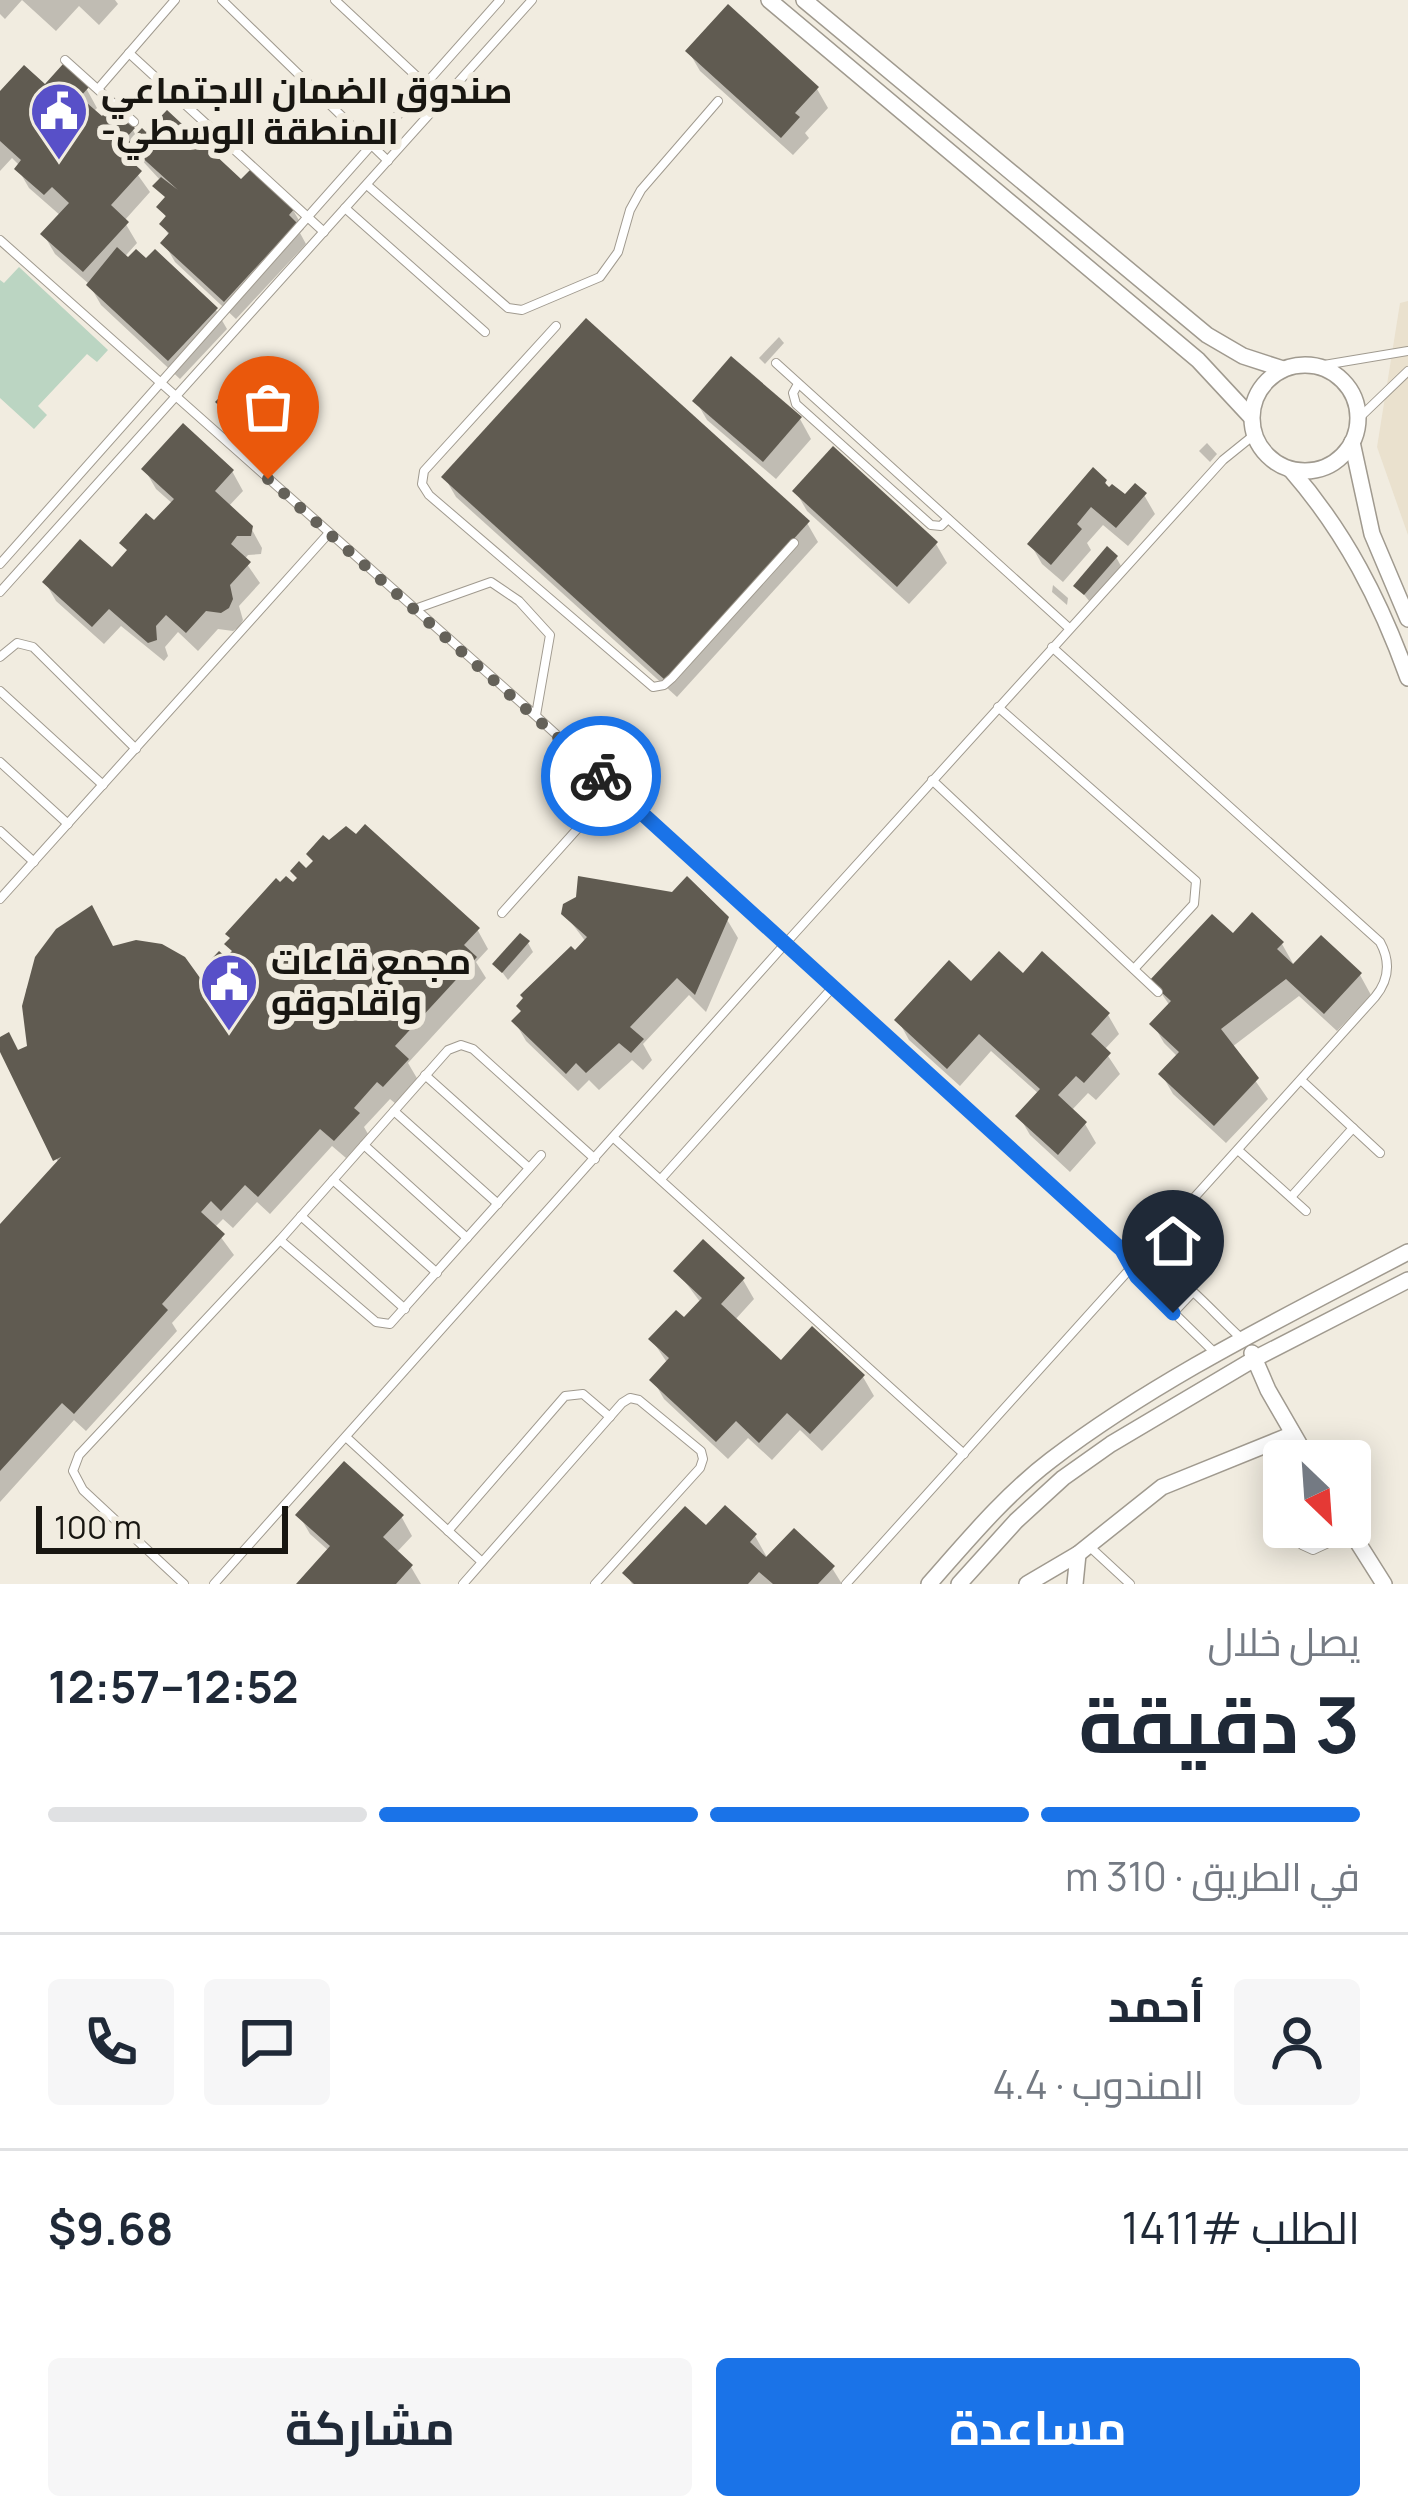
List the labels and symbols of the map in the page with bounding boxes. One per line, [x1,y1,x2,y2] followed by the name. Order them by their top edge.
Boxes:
[101,65,512,161] place label: صندوق الضمان الاجتماعي -المنطقة الوسطي
[28,80,90,162] public building icon: صندوق الضمان الاجتماعي -المنطقة الوسطي
[217,356,319,479] pin
[541,716,661,836] courier
[271,936,471,1026] place label: مجمع قاعات واقادوقو
[198,951,260,1033] public building icon: مجمع قاعات واقادوقو
[1122,1190,1224,1313] pin
[1263,1440,1371,1548] north arrow
[36,1500,288,1553] scale bar

